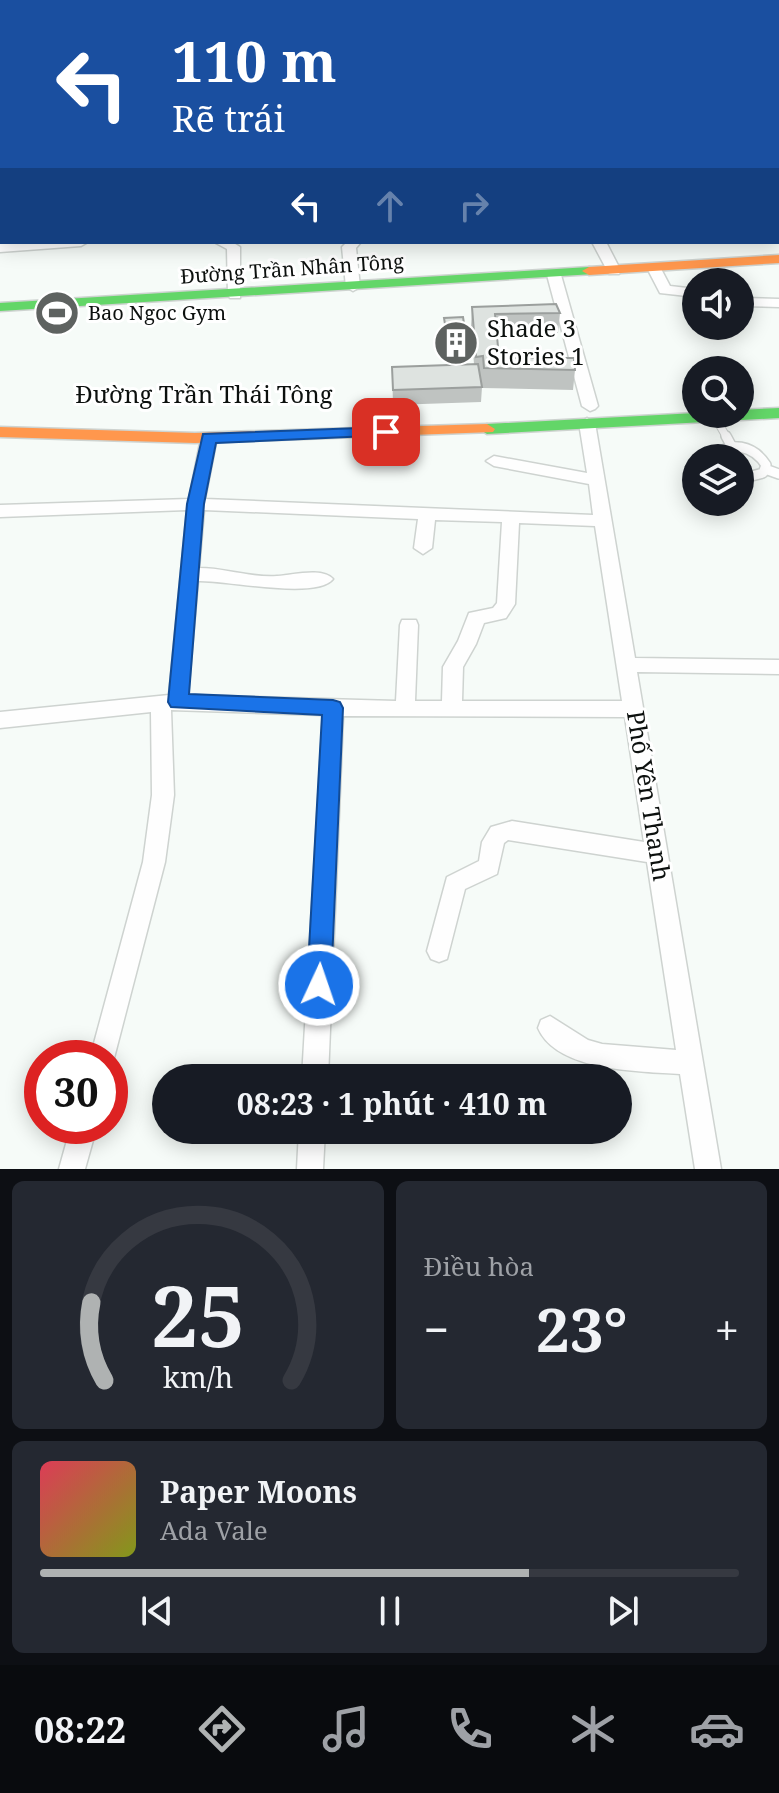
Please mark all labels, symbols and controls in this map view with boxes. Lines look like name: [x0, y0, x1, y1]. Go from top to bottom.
text: 110 m: [172, 22, 337, 98]
icon: left: [40, 32, 144, 136]
text: Rẽ trái: [172, 94, 285, 143]
icon: left: [284, 184, 328, 228]
icon: ahead: [368, 184, 412, 228]
icon: right: [452, 184, 496, 228]
street label: Đường Trần Nhân Tông: [179, 247, 405, 290]
map controls: [682, 268, 754, 516]
button: sound: [682, 268, 754, 340]
sports icon: Bao Ngoc Gym: [33, 289, 81, 337]
place label: Bao Ngoc Gym: [88, 299, 226, 326]
place label: Shade 3 Stories 1: [487, 311, 585, 372]
building icon: Shade 3 Stories 1: [432, 319, 480, 367]
button: search: [682, 356, 754, 428]
street label: Đường Trần Thái Tông: [75, 377, 333, 410]
pin: [352, 398, 420, 466]
icon: arrive: [364, 410, 408, 454]
button: layers: [682, 444, 754, 516]
street label: Phố Yên Thanh: [620, 708, 679, 883]
position arrow: [277, 943, 361, 1027]
speed limit sign: 30: [24, 1040, 128, 1144]
text: 08:23 · 1 phút · 410 m: [237, 1083, 547, 1124]
text: Điều hòa: [424, 1248, 534, 1284]
text: 25: [151, 1258, 245, 1371]
text: 23°: [536, 1288, 628, 1370]
text: −: [424, 1299, 449, 1359]
text: +: [714, 1299, 739, 1359]
text: km/h: [163, 1357, 233, 1396]
text: Paper Moons: [160, 1471, 357, 1512]
text: Ada Vale: [160, 1512, 268, 1548]
icon: previous: [135, 1589, 179, 1633]
icon: pause: [368, 1589, 412, 1633]
icon: next: [601, 1589, 645, 1633]
icon: directions: [194, 1701, 250, 1757]
icon: music: [318, 1701, 374, 1757]
icon: phone: [442, 1701, 498, 1757]
icon: climate: [565, 1701, 621, 1757]
icon: car: [689, 1701, 745, 1757]
text: 08:22: [34, 1705, 126, 1754]

